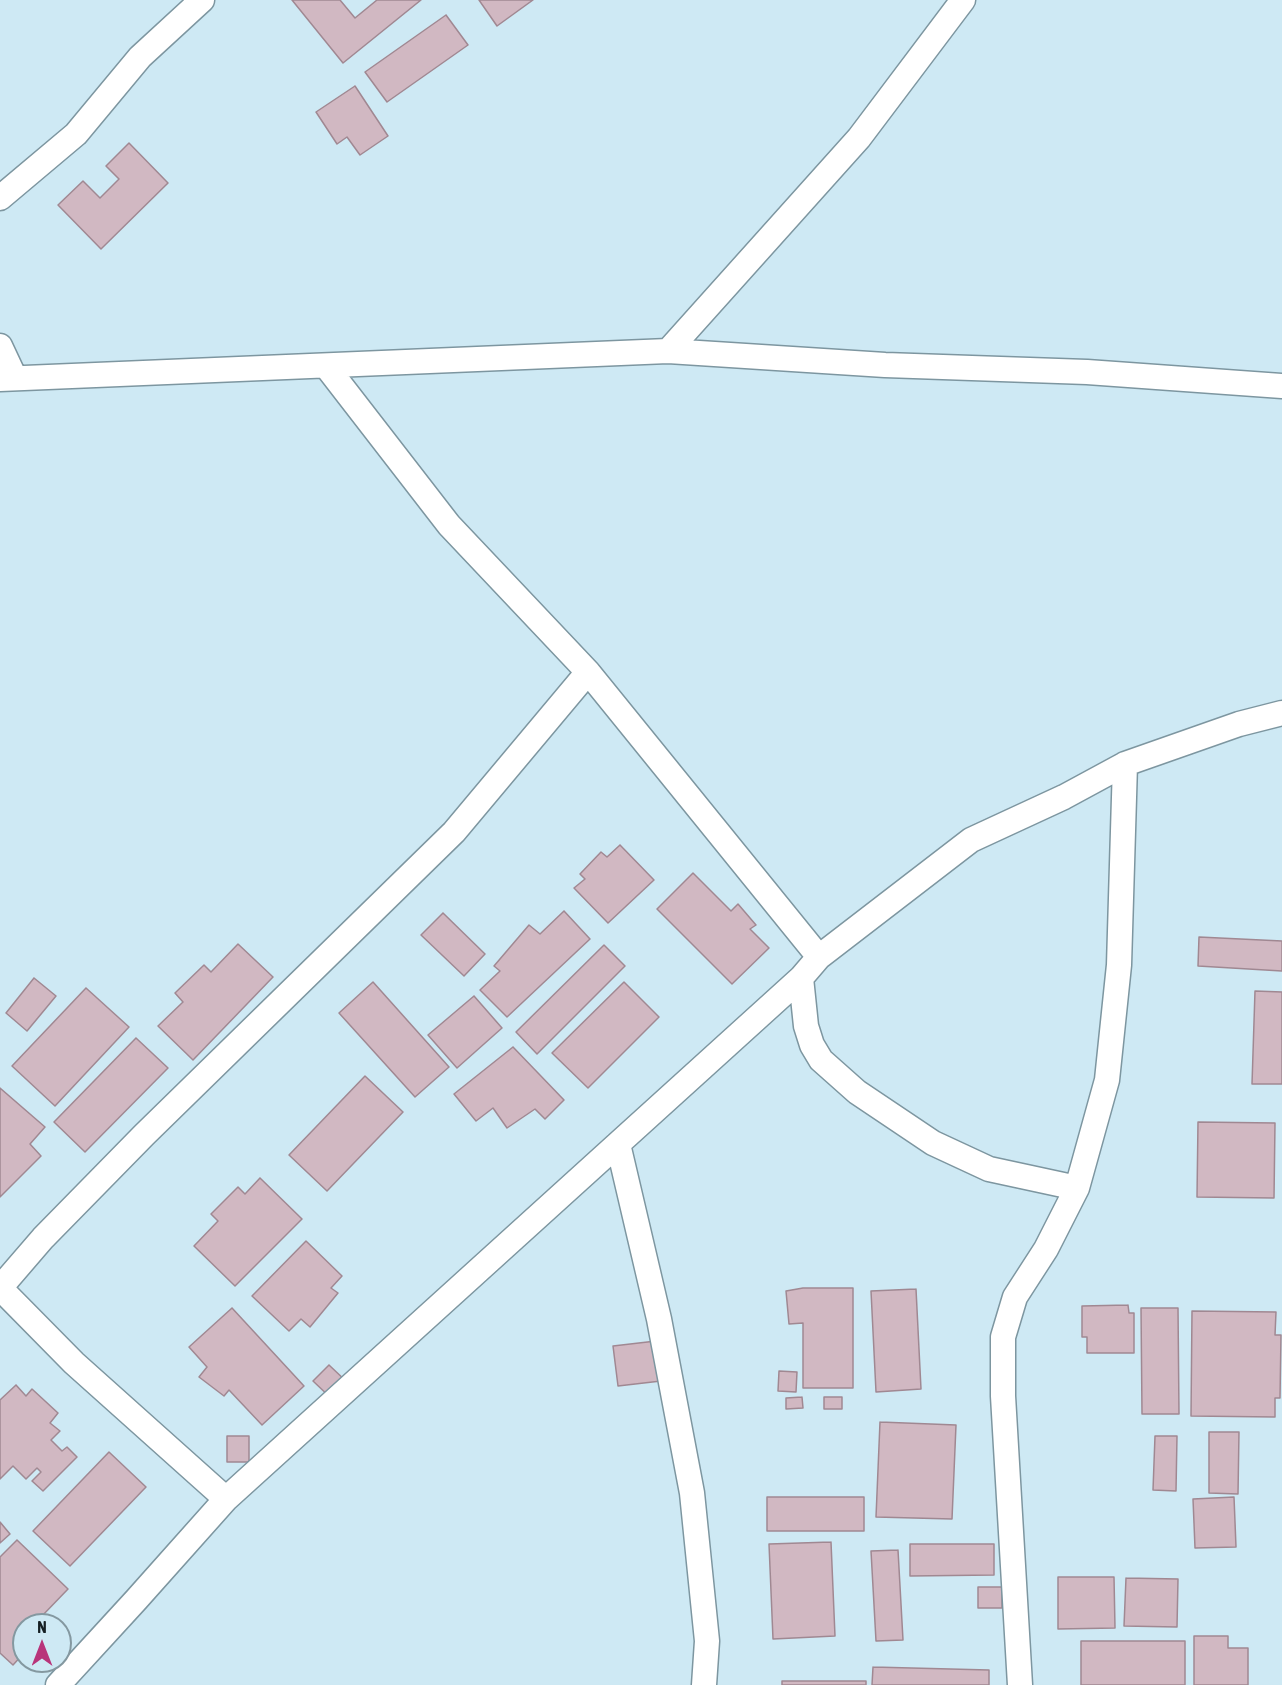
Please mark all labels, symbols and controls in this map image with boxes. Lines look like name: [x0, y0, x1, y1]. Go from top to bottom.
north arrow: [12, 1613, 72, 1673]
text: N: [37, 1618, 47, 1636]

